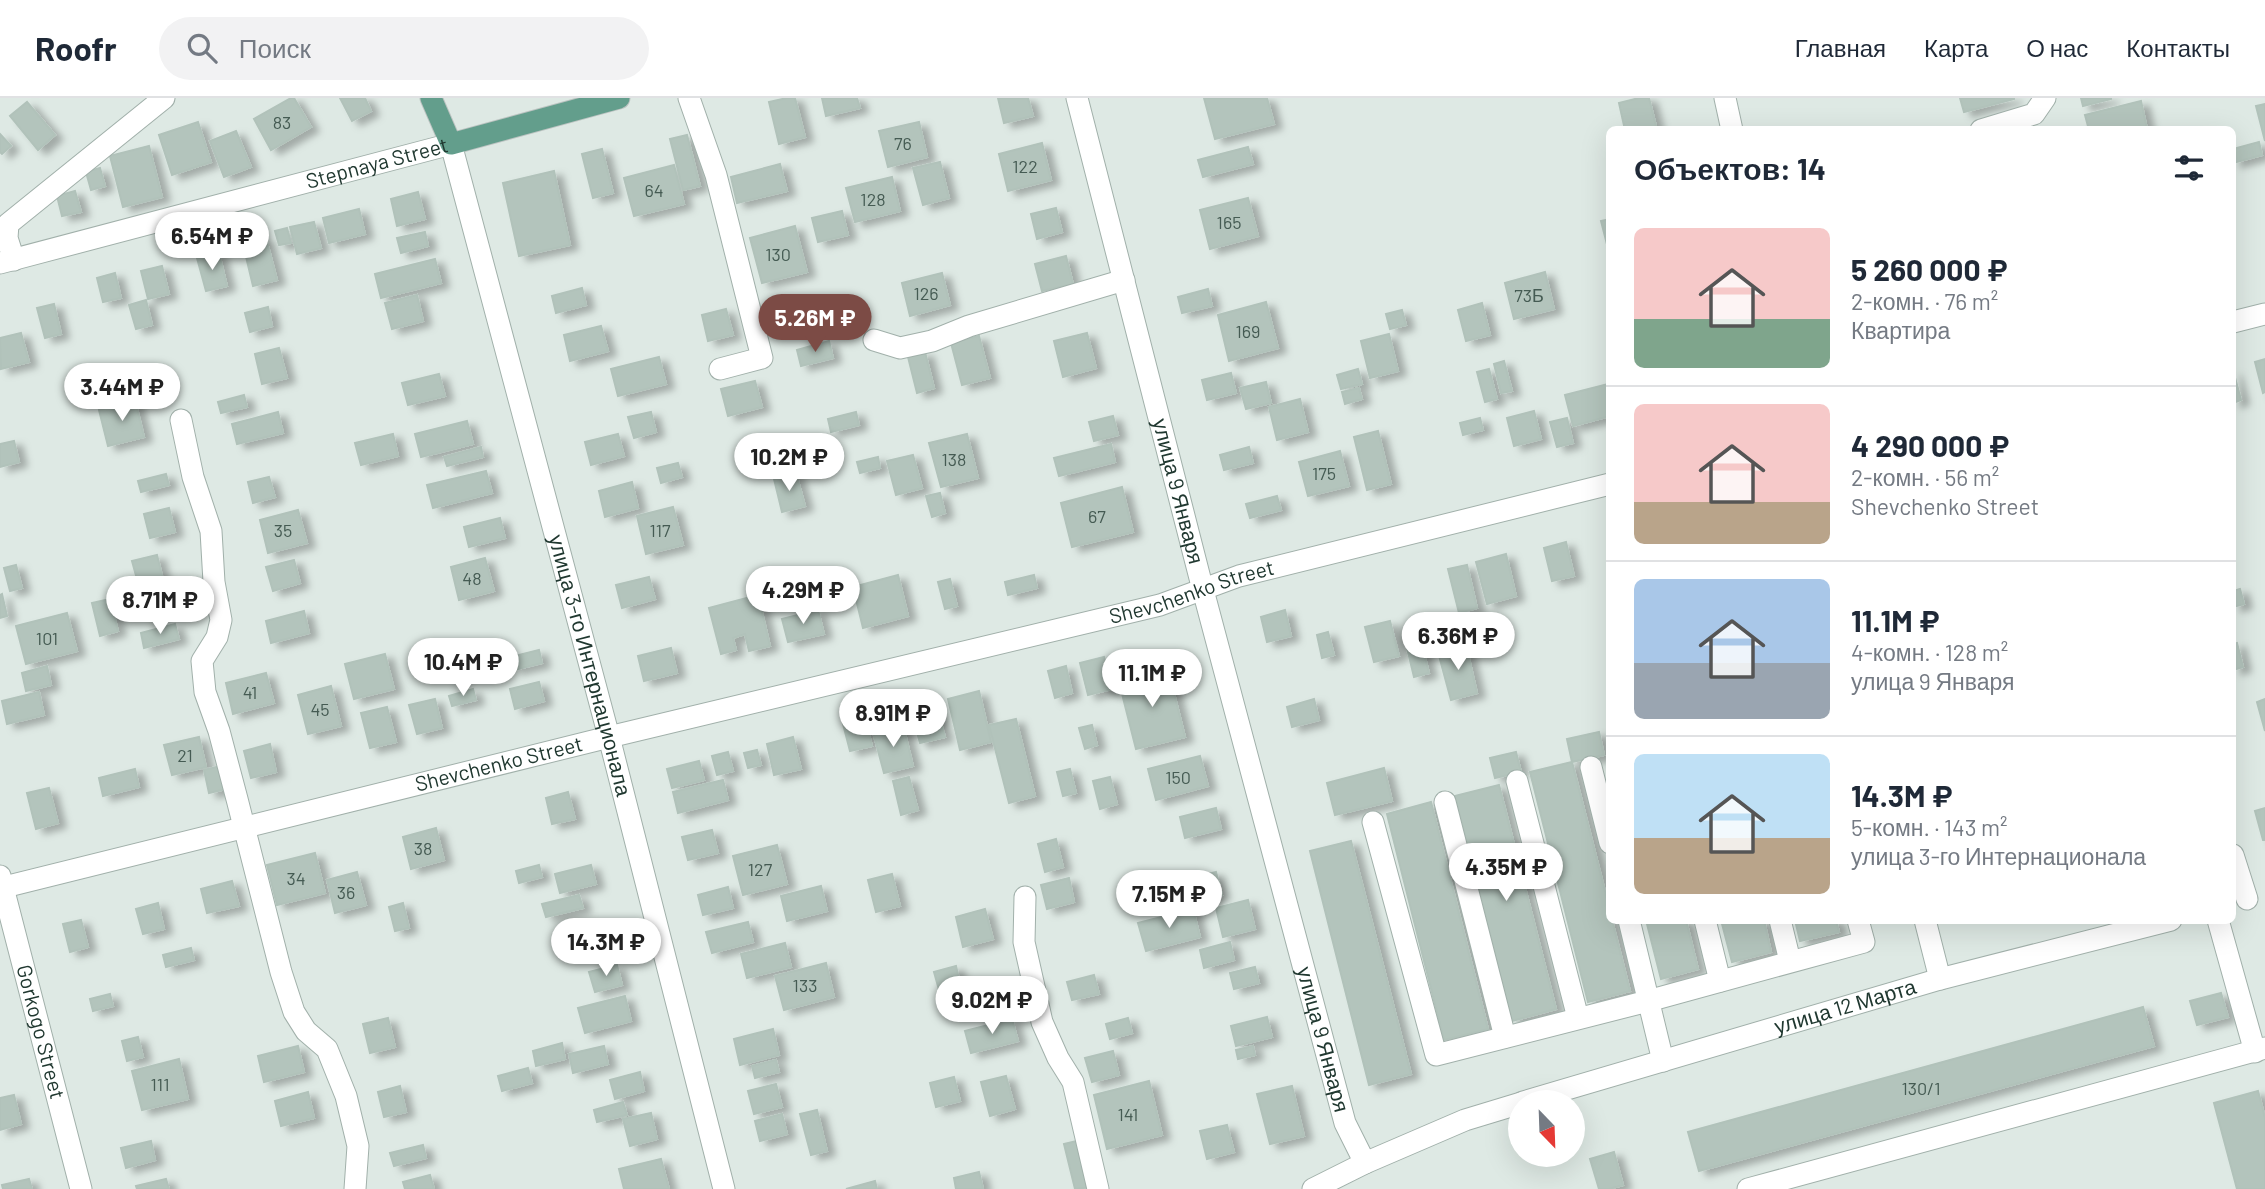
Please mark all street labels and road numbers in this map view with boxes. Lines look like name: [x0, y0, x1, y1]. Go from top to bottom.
street label: Stepnaya Street: [303, 131, 451, 193]
street label: улица 9 Января: [1149, 415, 1210, 566]
street label: улица 3-го Интернационала: [545, 531, 638, 799]
street label: Shevchenko Street: [1106, 554, 1276, 628]
street label: Shevchenko Street: [412, 730, 585, 796]
street label: Gorkogo Street: [12, 962, 71, 1101]
street label: улица 9 Января: [1293, 964, 1355, 1114]
street label: улица 12 Марта: [1771, 973, 1919, 1038]

